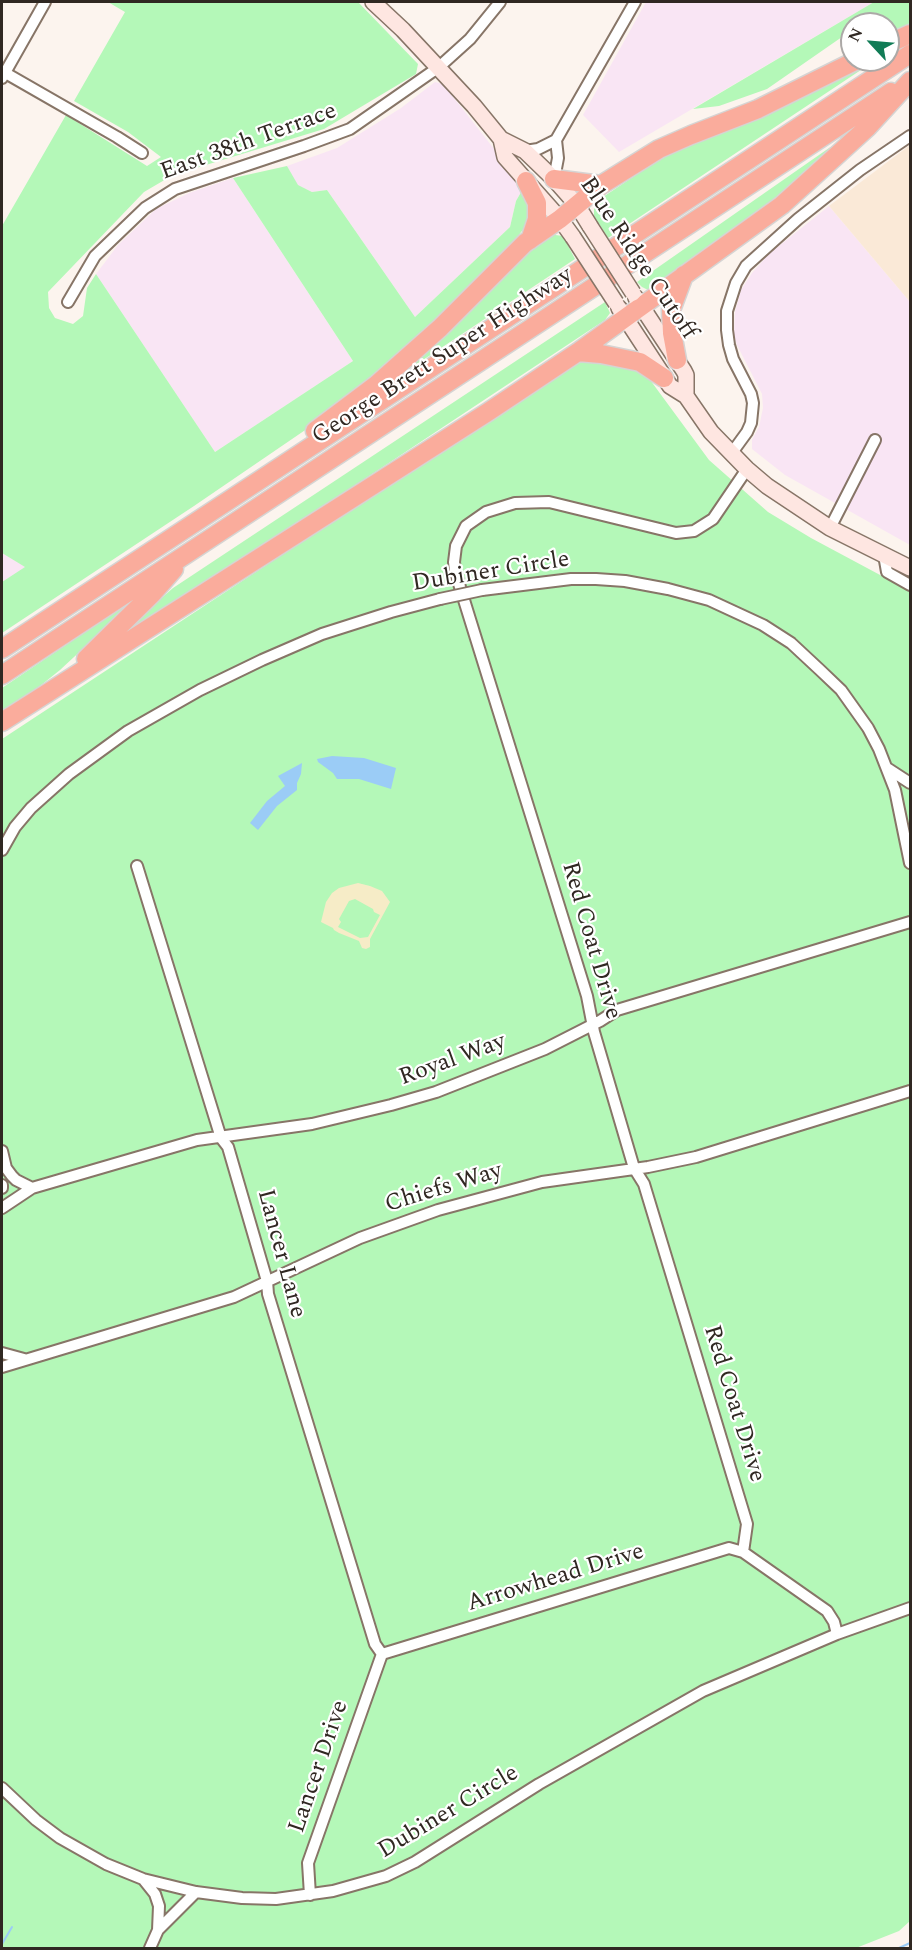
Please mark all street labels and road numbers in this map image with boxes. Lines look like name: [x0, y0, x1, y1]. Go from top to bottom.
street label: East 38th Terrace: [157, 98, 341, 188]
street label: Blue Ridge Cutoff: [572, 172, 702, 346]
street label: George Brett Super Highway: [307, 262, 579, 452]
street label: Dubiner Circle: [410, 546, 572, 600]
street label: Red Coat Drive: [554, 859, 626, 1023]
street label: Royal Way: [396, 1028, 510, 1094]
street label: Chiefs Way: [382, 1158, 506, 1220]
street label: Lancer Lane: [249, 1187, 311, 1321]
street label: Red Coat Drive: [695, 1322, 771, 1486]
street label: Arrowhead Drive: [464, 1538, 648, 1620]
street label: Lancer Drive: [284, 1697, 356, 1837]
street label: Dubiner Circle: [374, 1760, 524, 1866]

